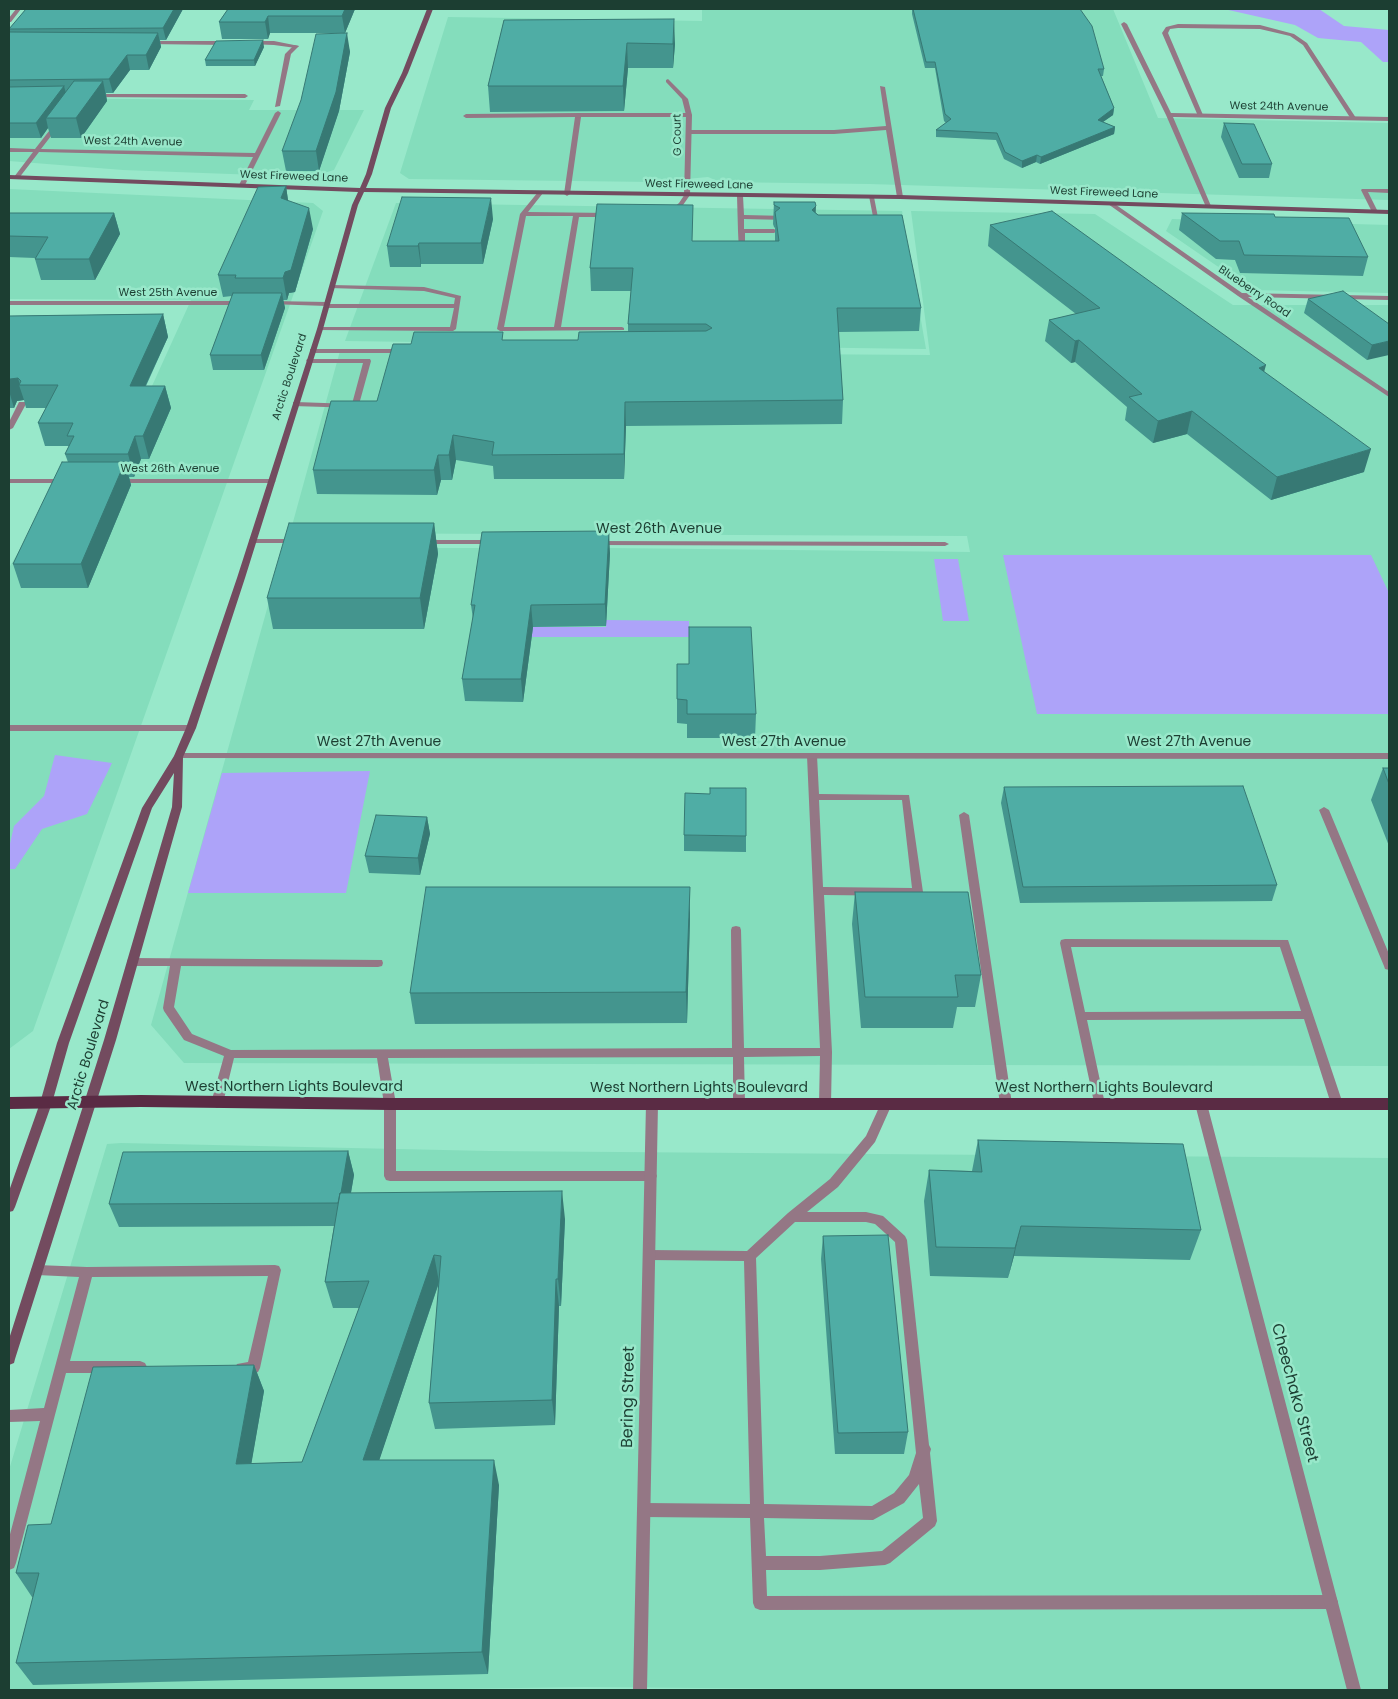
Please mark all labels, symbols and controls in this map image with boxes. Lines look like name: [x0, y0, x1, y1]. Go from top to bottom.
street label: West 24th Avenue: [1230, 100, 1328, 114]
street label: G Court: [671, 114, 685, 156]
street label: West 24th Avenue: [84, 135, 182, 149]
street label: West Fireweed Lane: [240, 169, 348, 185]
street label: West Fireweed Lane: [645, 177, 753, 193]
street label: West Fireweed Lane: [1050, 185, 1158, 201]
street label: Blueberry Road: [1216, 263, 1292, 321]
street label: West 25th Avenue: [119, 286, 217, 300]
street label: Arctic Boulevard: [270, 332, 310, 422]
street label: West 26th Avenue: [121, 462, 219, 476]
street label: West 26th Avenue: [596, 521, 722, 537]
street label: West 27th Avenue: [317, 734, 441, 750]
street label: West 27th Avenue: [722, 734, 846, 750]
street label: West 27th Avenue: [1127, 734, 1251, 750]
street label: Arctic Boulevard: [64, 998, 114, 1112]
street label: West Northern Lights Boulevard: [185, 1079, 403, 1095]
street label: West Northern Lights Boulevard: [590, 1080, 808, 1096]
street label: West Northern Lights Boulevard: [995, 1080, 1213, 1096]
street label: Cheechako Street: [1266, 1322, 1322, 1464]
street label: Bering Street: [619, 1346, 639, 1448]

